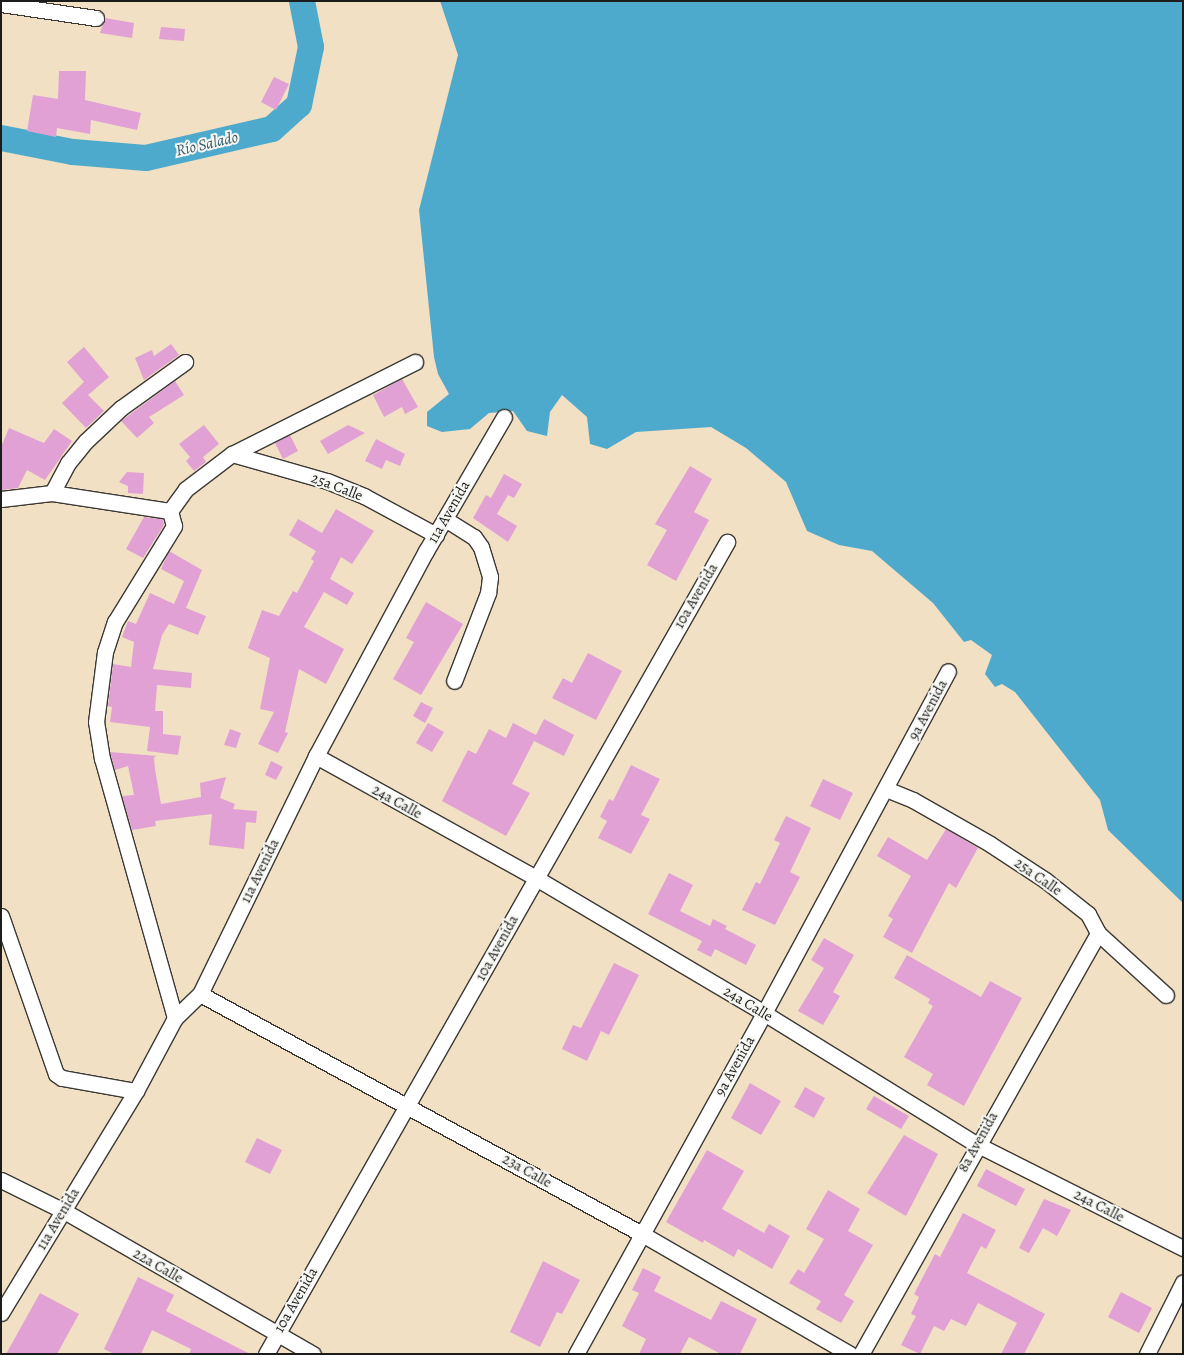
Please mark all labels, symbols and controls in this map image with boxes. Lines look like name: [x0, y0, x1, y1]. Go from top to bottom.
water label: Río Salado: [174, 128, 240, 160]
street label: 25a Calle: [309, 469, 365, 505]
street label: 11a Avenida: [424, 477, 474, 547]
street label: 10a Avenida: [670, 560, 722, 632]
street label: 9a Avenida: [905, 677, 951, 743]
street label: 24a Calle: [369, 781, 425, 823]
street label: 11a Avenida: [237, 836, 283, 906]
street label: 25a Calle: [1011, 854, 1065, 900]
street label: 10a Avenida: [472, 912, 522, 984]
street label: 24a Calle: [720, 982, 776, 1026]
street label: 9a Avenida: [711, 1033, 759, 1099]
street label: 8a Avenida: [954, 1109, 1002, 1175]
street label: 23a Calle: [499, 1150, 555, 1192]
street label: 11a Avenida: [32, 1185, 84, 1253]
street label: 24a Calle: [1071, 1186, 1127, 1226]
street label: 22a Calle: [130, 1245, 186, 1287]
street label: 10a Avenida: [270, 1264, 322, 1336]

